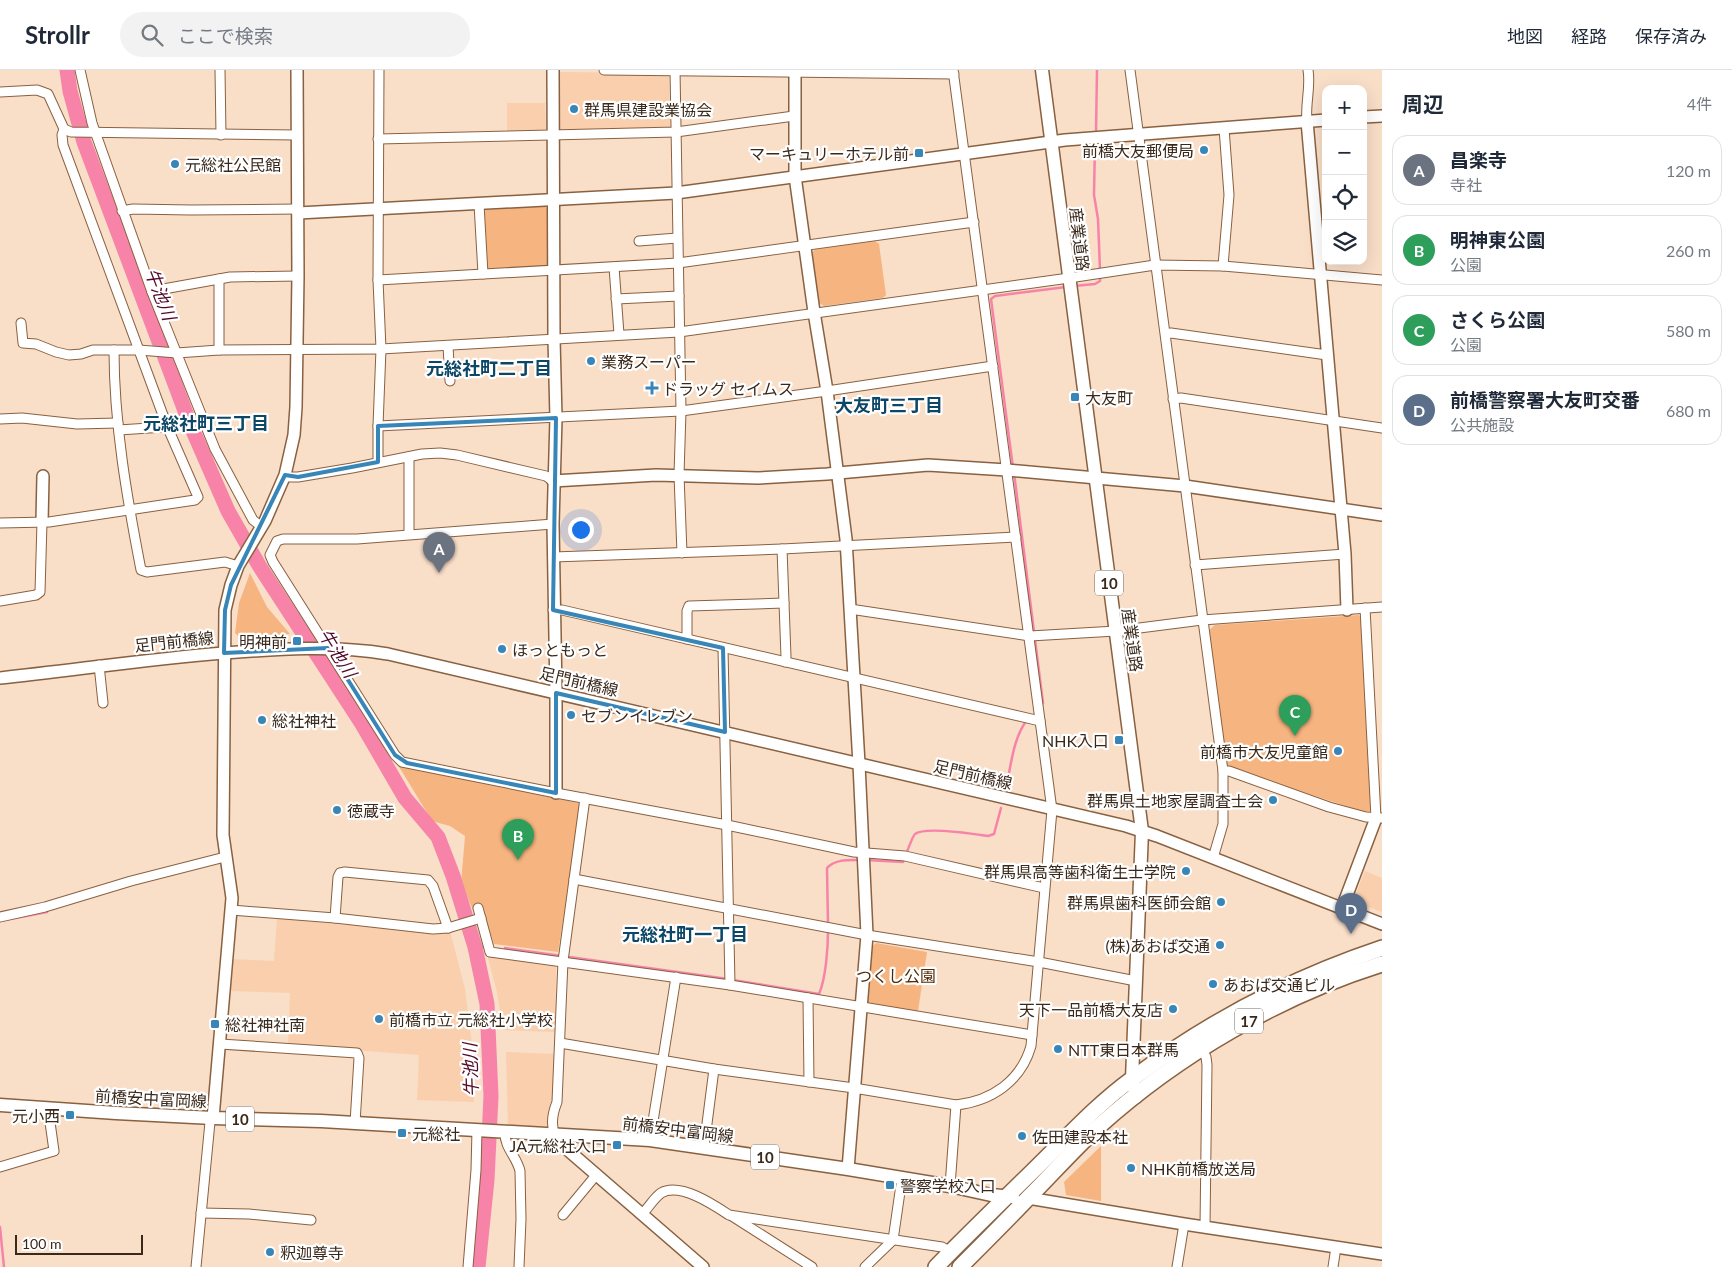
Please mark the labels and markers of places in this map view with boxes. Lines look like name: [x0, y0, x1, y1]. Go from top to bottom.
place label: 群馬県建設業協会: [584, 100, 712, 119]
marker: 群馬県建設業協会: [568, 103, 580, 115]
place label: 前橋大友郵便局: [1082, 141, 1194, 160]
place label: マーキュリーホテル前: [749, 144, 909, 163]
marker: 前橋大友郵便局: [1198, 144, 1210, 156]
marker: マーキュリーホテル前: [913, 147, 925, 159]
place label: 元総社公民館: [185, 155, 281, 174]
marker: 元総社公民館: [169, 158, 181, 170]
place label: 業務スーパー: [601, 352, 697, 371]
marker: 業務スーパー: [585, 355, 597, 367]
place label: ドラッグ セイムス: [662, 379, 794, 398]
marker: ドラッグ セイムス: [646, 382, 658, 394]
place label: 大友町: [1085, 388, 1133, 407]
marker: 大友町: [1069, 391, 1081, 403]
pin: A: [423, 532, 455, 573]
place label: 明神前: [239, 632, 287, 651]
marker: 明神前: [291, 635, 303, 647]
place label: ほっともっと: [512, 640, 608, 659]
marker: ほっともっと: [496, 643, 508, 655]
pin: C: [1279, 695, 1311, 736]
place label: セブンイレブン: [581, 706, 693, 725]
marker: セブンイレブン: [565, 709, 577, 721]
place label: 総社神社: [272, 711, 336, 730]
marker: 総社神社: [256, 714, 268, 726]
place label: NHK入口: [1042, 731, 1109, 750]
marker: NHK入口: [1113, 734, 1125, 746]
place label: 前橋市大友児童館: [1200, 742, 1328, 761]
marker: 前橋市大友児童館: [1332, 745, 1344, 757]
place label: 群馬県土地家屋調査士会: [1087, 791, 1263, 810]
marker: 群馬県土地家屋調査士会: [1267, 794, 1279, 806]
place label: 徳蔵寺: [347, 801, 395, 820]
marker: 徳蔵寺: [331, 804, 343, 816]
pin: B: [502, 819, 534, 860]
place label: 群馬県高等歯科衛生士学院: [984, 862, 1176, 881]
marker: 群馬県高等歯科衛生士学院: [1180, 865, 1192, 877]
place label: 群馬県歯科医師会館: [1067, 893, 1211, 912]
pin: D: [1335, 893, 1367, 934]
marker: 群馬県歯科医師会館: [1215, 896, 1227, 908]
place label: (株)あおば交通: [1105, 936, 1210, 955]
marker: (株)あおば交通: [1214, 939, 1226, 951]
place label: あおば交通ビル: [1223, 975, 1335, 994]
marker: あおば交通ビル: [1207, 978, 1219, 990]
place label: 天下一品前橋大友店: [1019, 1000, 1163, 1019]
marker: 天下一品前橋大友店: [1167, 1003, 1179, 1015]
place label: 前橋市立 元総社小学校: [389, 1010, 553, 1029]
marker: 前橋市立 元総社小学校: [373, 1013, 385, 1025]
place label: 総社神社南: [225, 1015, 305, 1034]
marker: 総社神社南: [209, 1018, 221, 1030]
place label: NTT東日本群馬: [1068, 1040, 1179, 1059]
marker: NTT東日本群馬: [1052, 1043, 1064, 1055]
place label: 元小西: [12, 1106, 60, 1125]
marker: 元小西: [64, 1109, 76, 1121]
place label: 元総社: [412, 1124, 460, 1143]
marker: 元総社: [396, 1127, 408, 1139]
place label: 佐田建設本社: [1032, 1127, 1128, 1146]
marker: 佐田建設本社: [1016, 1130, 1028, 1142]
place label: JA元総社入口: [510, 1136, 607, 1155]
marker: JA元総社入口: [611, 1139, 623, 1151]
place label: NHK前橋放送局: [1141, 1159, 1256, 1178]
marker: NHK前橋放送局: [1125, 1162, 1137, 1174]
place label: 警察学校入口: [900, 1176, 996, 1195]
marker: 警察学校入口: [884, 1179, 896, 1191]
place label: 釈迦尊寺: [280, 1243, 344, 1262]
marker: 釈迦尊寺: [264, 1246, 276, 1258]

